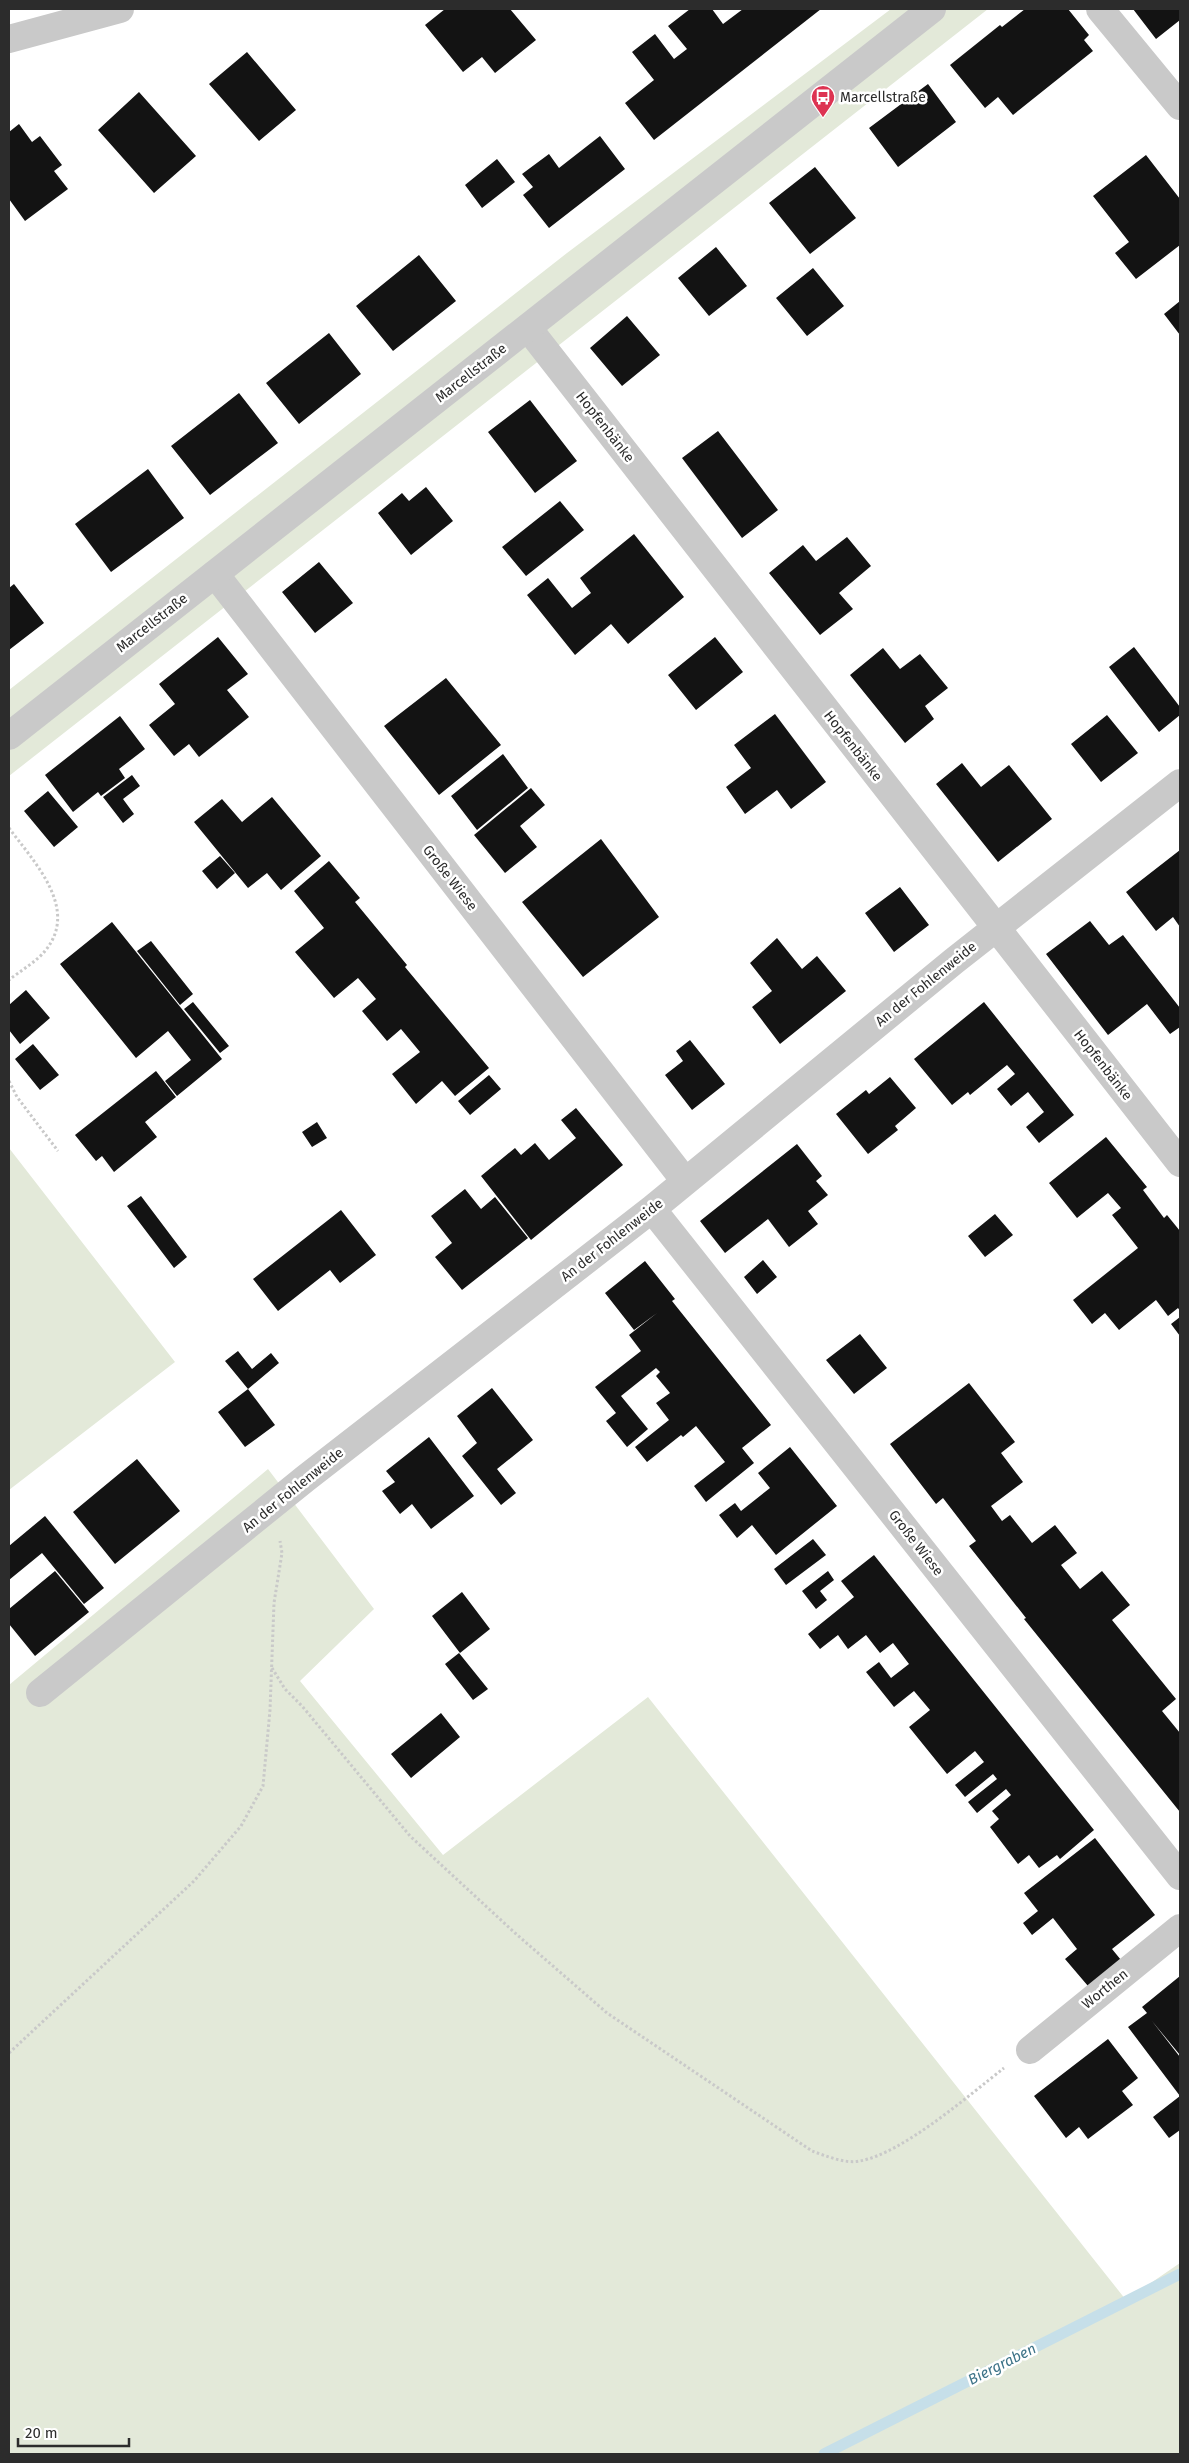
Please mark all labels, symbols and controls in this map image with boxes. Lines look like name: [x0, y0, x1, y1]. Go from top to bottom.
bus stop icon: Marcellstraße: [810, 84, 836, 118]
place label: Marcellstraße: [840, 89, 926, 106]
street label: Marcellstraße: [432, 340, 510, 406]
street label: Hopfenbänke: [572, 388, 638, 466]
street label: Marcellstraße: [113, 590, 191, 656]
street label: Hopfenbänke: [820, 707, 886, 785]
street label: Große Wiese: [419, 842, 481, 914]
street label: An der Fohlenweide: [872, 938, 980, 1030]
street label: Hopfenbänke: [1070, 1026, 1136, 1104]
street label: An der Fohlenweide: [557, 1195, 667, 1285]
street label: An der Fohlenweide: [239, 1444, 347, 1536]
street label: Große Wiese: [885, 1507, 947, 1579]
street label: Worthen: [1079, 1965, 1131, 2013]
water label: Biergraben: [965, 2339, 1039, 2389]
scale bar: [18, 2416, 129, 2448]
text: 20 m: [25, 2424, 58, 2442]

